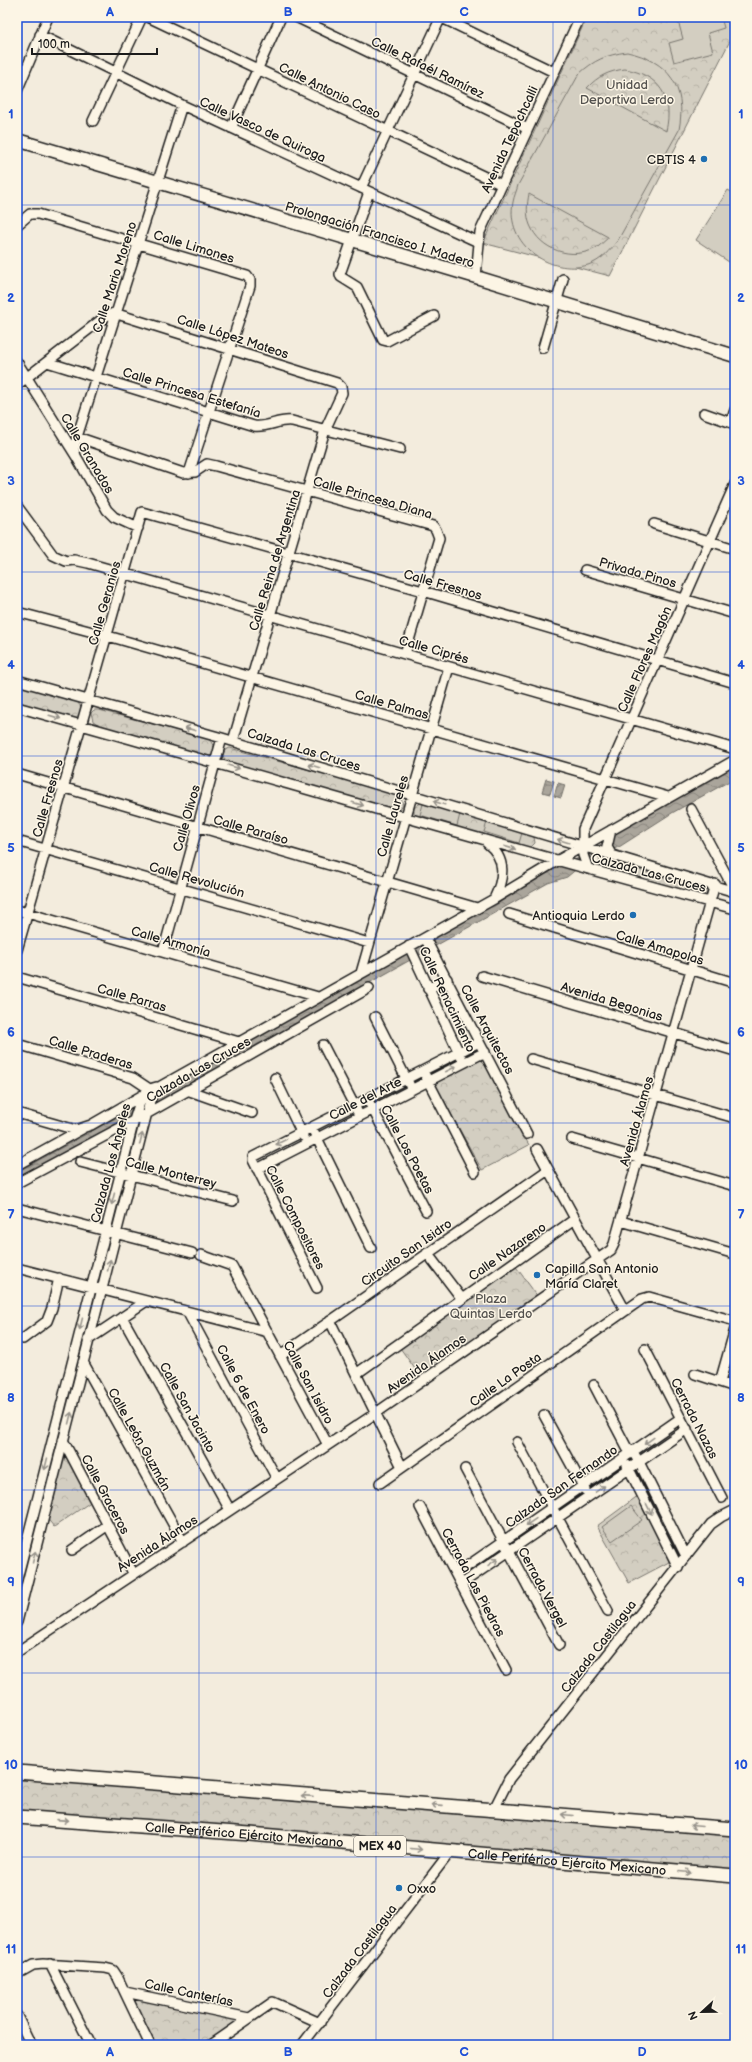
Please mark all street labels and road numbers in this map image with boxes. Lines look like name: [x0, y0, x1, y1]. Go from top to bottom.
street label: Calle Rafaél Ramírez: [368, 34, 488, 103]
street label: Calle Antonio Caso: [276, 59, 383, 123]
street label: Avenida Tepochcalli: [478, 83, 542, 195]
street label: Calle Vasco de Quiroga: [197, 94, 328, 166]
street label: Prolongación Francisco I. Madero: [283, 198, 476, 271]
street label: Calle Mario Moreno: [89, 220, 141, 335]
street label: Calle Limones: [151, 227, 237, 267]
street label: Calle López Mateos: [175, 311, 291, 363]
street label: Calle Princesa Estefanía: [121, 364, 263, 422]
street label: Calle Granados: [57, 410, 118, 497]
street label: Calle Princesa Diana: [311, 473, 434, 523]
street label: Calle Reina de Argentina: [246, 488, 304, 633]
street label: Privada Pinos: [597, 554, 679, 592]
street label: Calle Geranios: [85, 559, 125, 647]
street label: Calle Fresnos: [402, 566, 484, 604]
street label: Calle Flores Magón: [614, 604, 675, 715]
street label: Calle Ciprés: [397, 632, 471, 668]
street label: Calle Palmas: [353, 687, 431, 723]
street label: Calzada Las Cruces: [245, 725, 363, 775]
street label: Calle Fresnos: [29, 757, 67, 839]
street label: Calle Laureles: [374, 773, 412, 859]
street label: Calle Olivos: [170, 782, 204, 854]
street label: Calle Paraíso: [211, 812, 290, 848]
street label: Calzada Las Cruces: [590, 850, 708, 896]
street label: Calle Revolución: [147, 859, 246, 901]
street label: Calle Armonía: [129, 923, 212, 961]
street label: Calle Amapolas: [614, 927, 706, 969]
street label: Calle Renacimiento: [416, 944, 479, 1055]
street label: Avenida Begonias: [559, 979, 665, 1025]
street label: Calle Parras: [95, 980, 169, 1016]
street label: Calle Arquitectos: [457, 982, 518, 1078]
street label: Calle Praderas: [47, 1033, 135, 1073]
street label: Calzada Las Cruces: [143, 1033, 254, 1106]
street label: Calle del Arte: [327, 1074, 405, 1124]
street label: Avenida Álamos: [616, 1074, 658, 1168]
street label: Calzada Los Ángeles: [86, 1101, 135, 1225]
street label: Calle Los Poetas: [377, 1102, 437, 1197]
street label: Calle Monterrey: [124, 1154, 218, 1192]
street label: Calle Compositores: [262, 1163, 329, 1273]
street label: Circuito San Isidro: [358, 1216, 455, 1290]
street label: Calle Nazareno: [466, 1219, 549, 1284]
street label: Avenida Álamos: [383, 1329, 470, 1397]
street label: Calle San Isidro: [279, 1338, 337, 1427]
street label: Calle 6 de Enero: [213, 1342, 273, 1437]
street label: Calle La Posta: [467, 1349, 545, 1410]
street label: Calle San Jacinto: [156, 1360, 219, 1455]
street label: Cerrada Nazas: [667, 1375, 722, 1462]
street label: Calle León Guzmán: [104, 1385, 174, 1494]
street label: Calzada San Fernando: [502, 1442, 621, 1532]
street label: Calle Graceros: [77, 1452, 133, 1538]
street label: Avenida Álamos: [114, 1511, 201, 1576]
street label: Cerrada Las Piedras: [438, 1525, 509, 1640]
street label: Cerrada Vergel: [514, 1545, 570, 1630]
street label: Calzada Castilagua: [558, 1597, 640, 1696]
street label: Calle Periférico Ejército Mexicano: [144, 1819, 344, 1851]
road number: MEX 40: [354, 1836, 406, 1856]
street label: Calle Periférico Ejército Mexicano: [467, 1846, 667, 1879]
street label: Calzada Castilagua: [319, 1901, 400, 2002]
street label: Calle Canterías: [143, 1976, 235, 2010]

